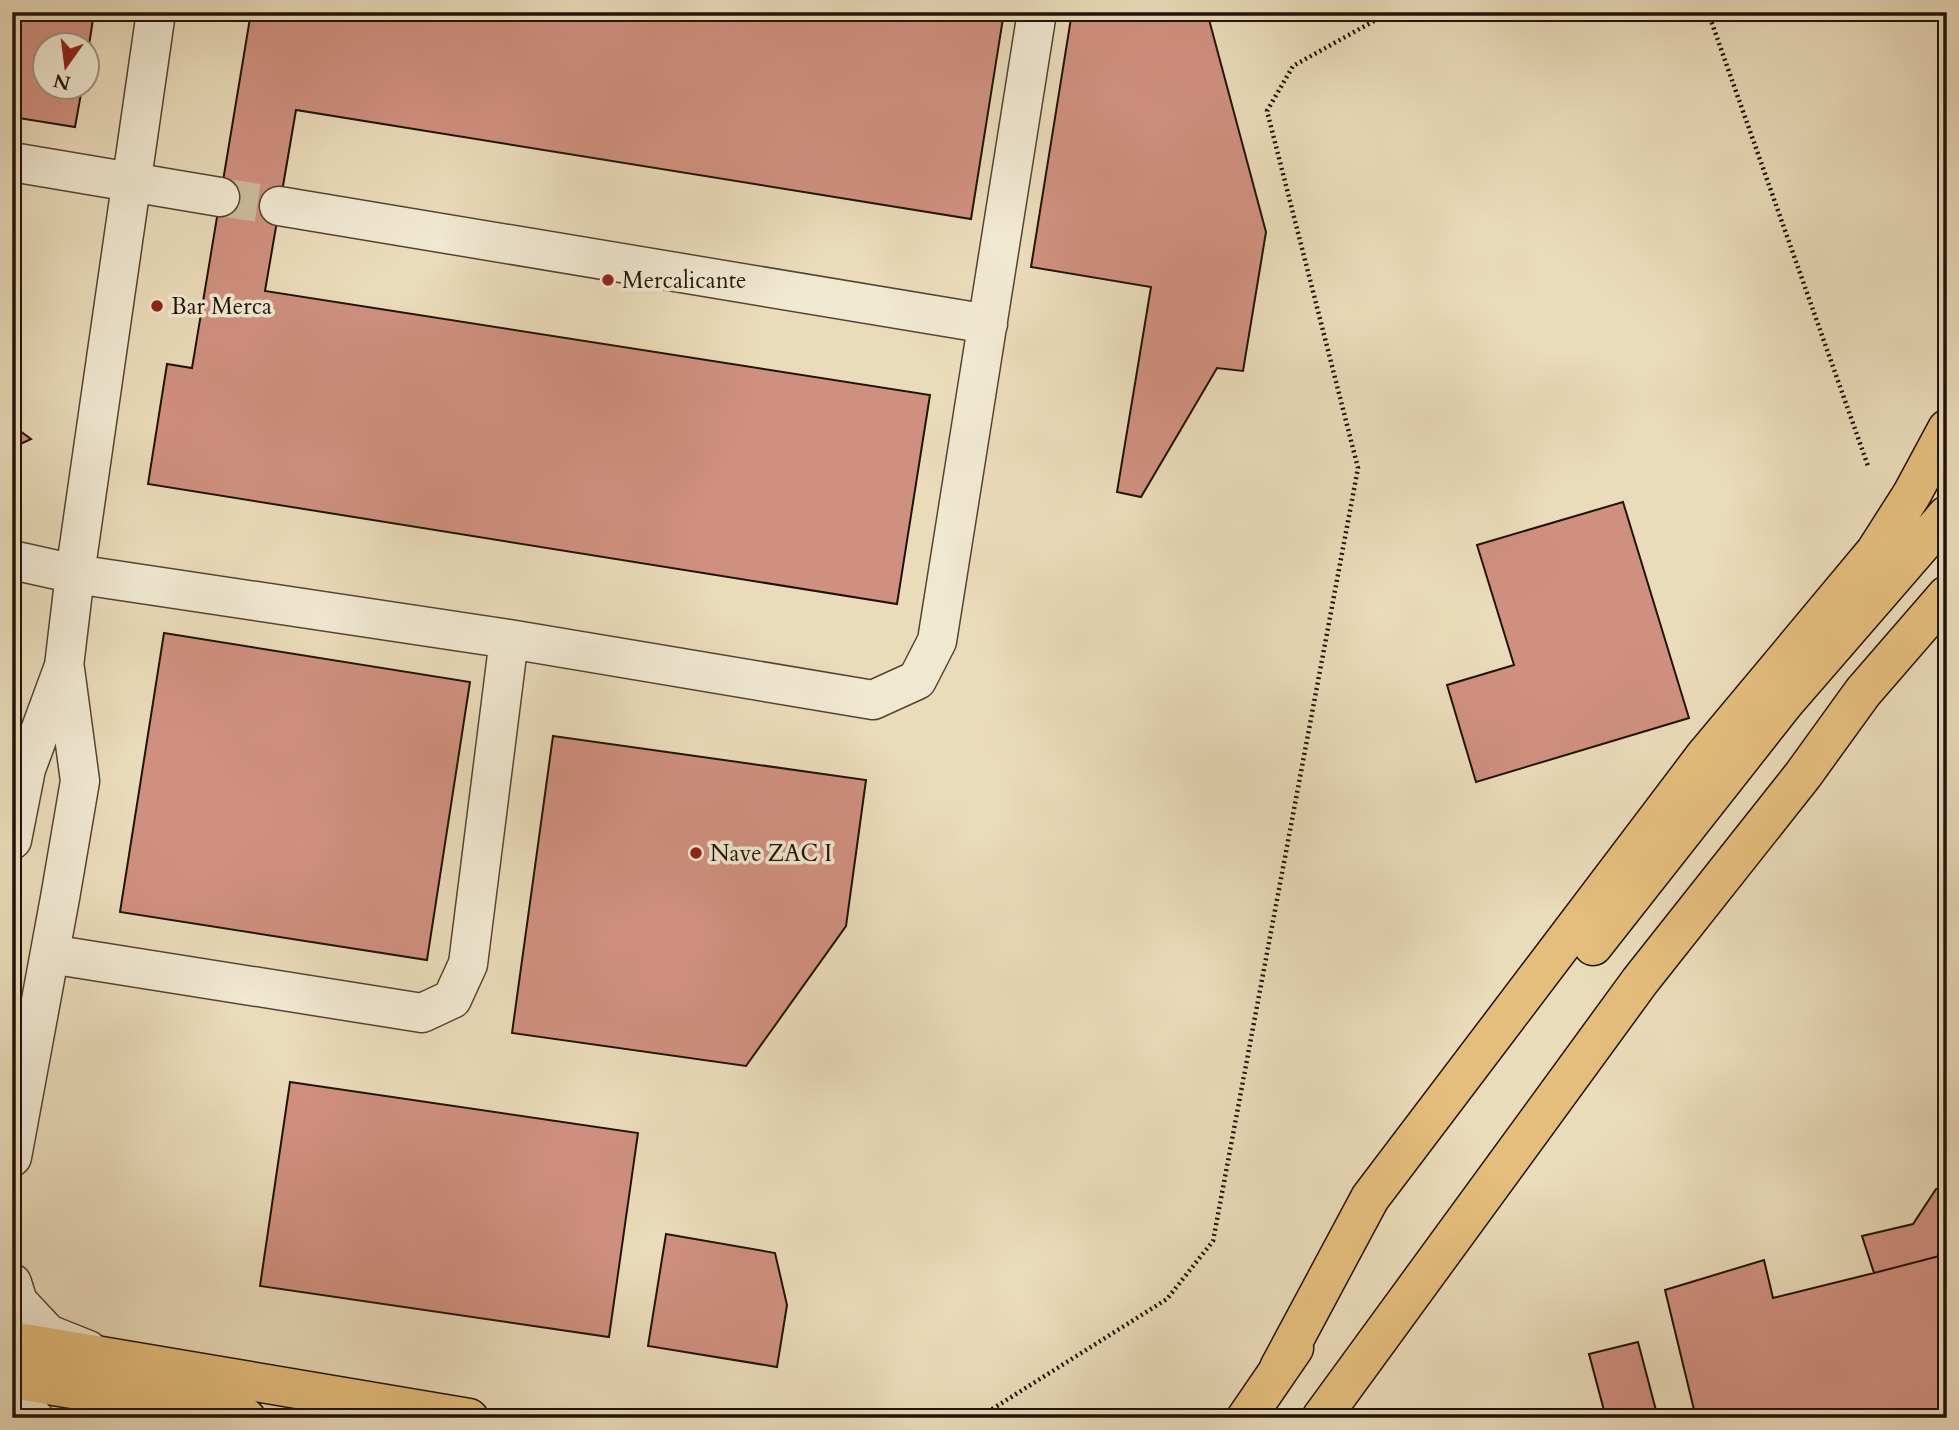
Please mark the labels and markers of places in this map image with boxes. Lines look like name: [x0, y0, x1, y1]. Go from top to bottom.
place label: Mercalicante: [622, 265, 746, 296]
marker: Mercalicante: [600, 272, 616, 288]
place label: Bar Merca: [171, 291, 272, 322]
marker: Bar Merca: [149, 298, 165, 314]
place label: Nave ZAC I: [710, 838, 832, 869]
marker: Nave ZAC I: [688, 845, 704, 861]

